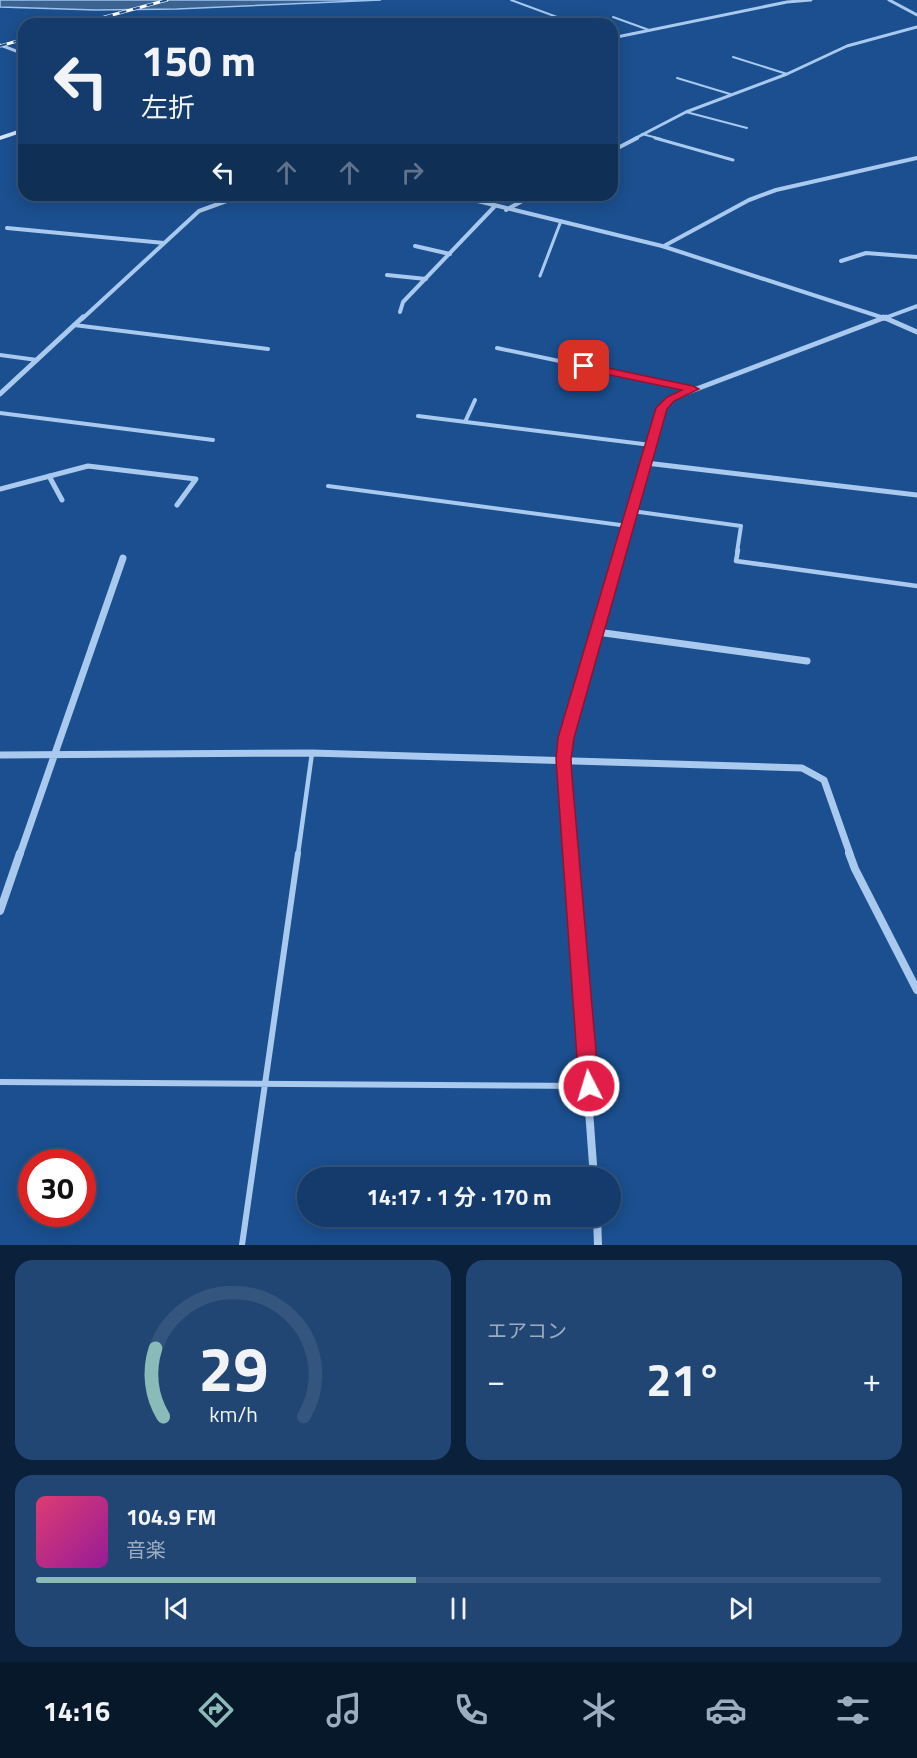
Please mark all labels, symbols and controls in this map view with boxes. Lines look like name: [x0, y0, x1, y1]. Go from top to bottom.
text: 150 m: [141, 28, 256, 92]
icon: left: [42, 42, 120, 120]
text: 左折: [141, 86, 195, 127]
icon: left: [207, 156, 240, 189]
icon: ahead: [270, 156, 303, 189]
icon: ahead: [333, 156, 366, 189]
icon: right: [396, 156, 429, 189]
pin: [558, 340, 609, 391]
icon: arrive: [567, 349, 600, 382]
position arrow: [557, 1054, 621, 1118]
speed limit sign: 30: [18, 1149, 96, 1227]
text: 14:17 · 1 分 · 170 m: [367, 1180, 551, 1214]
text: エアコン: [487, 1315, 567, 1346]
text: 29: [198, 1320, 268, 1415]
text: 21°: [646, 1345, 722, 1413]
text: −: [487, 1355, 505, 1405]
text: +: [863, 1355, 881, 1405]
text: km/h: [209, 1398, 257, 1430]
text: 104.9 FM: [126, 1500, 216, 1534]
text: 音楽: [126, 1534, 166, 1565]
icon: previous: [160, 1592, 193, 1625]
icon: pause: [442, 1592, 475, 1625]
icon: next: [724, 1592, 757, 1625]
icon: directions: [195, 1689, 237, 1731]
icon: music: [323, 1689, 365, 1731]
icon: phone: [450, 1689, 492, 1731]
icon: climate: [578, 1689, 620, 1731]
icon: car: [705, 1689, 747, 1731]
icon: filters: [832, 1689, 874, 1731]
text: 14:16: [43, 1690, 110, 1731]

